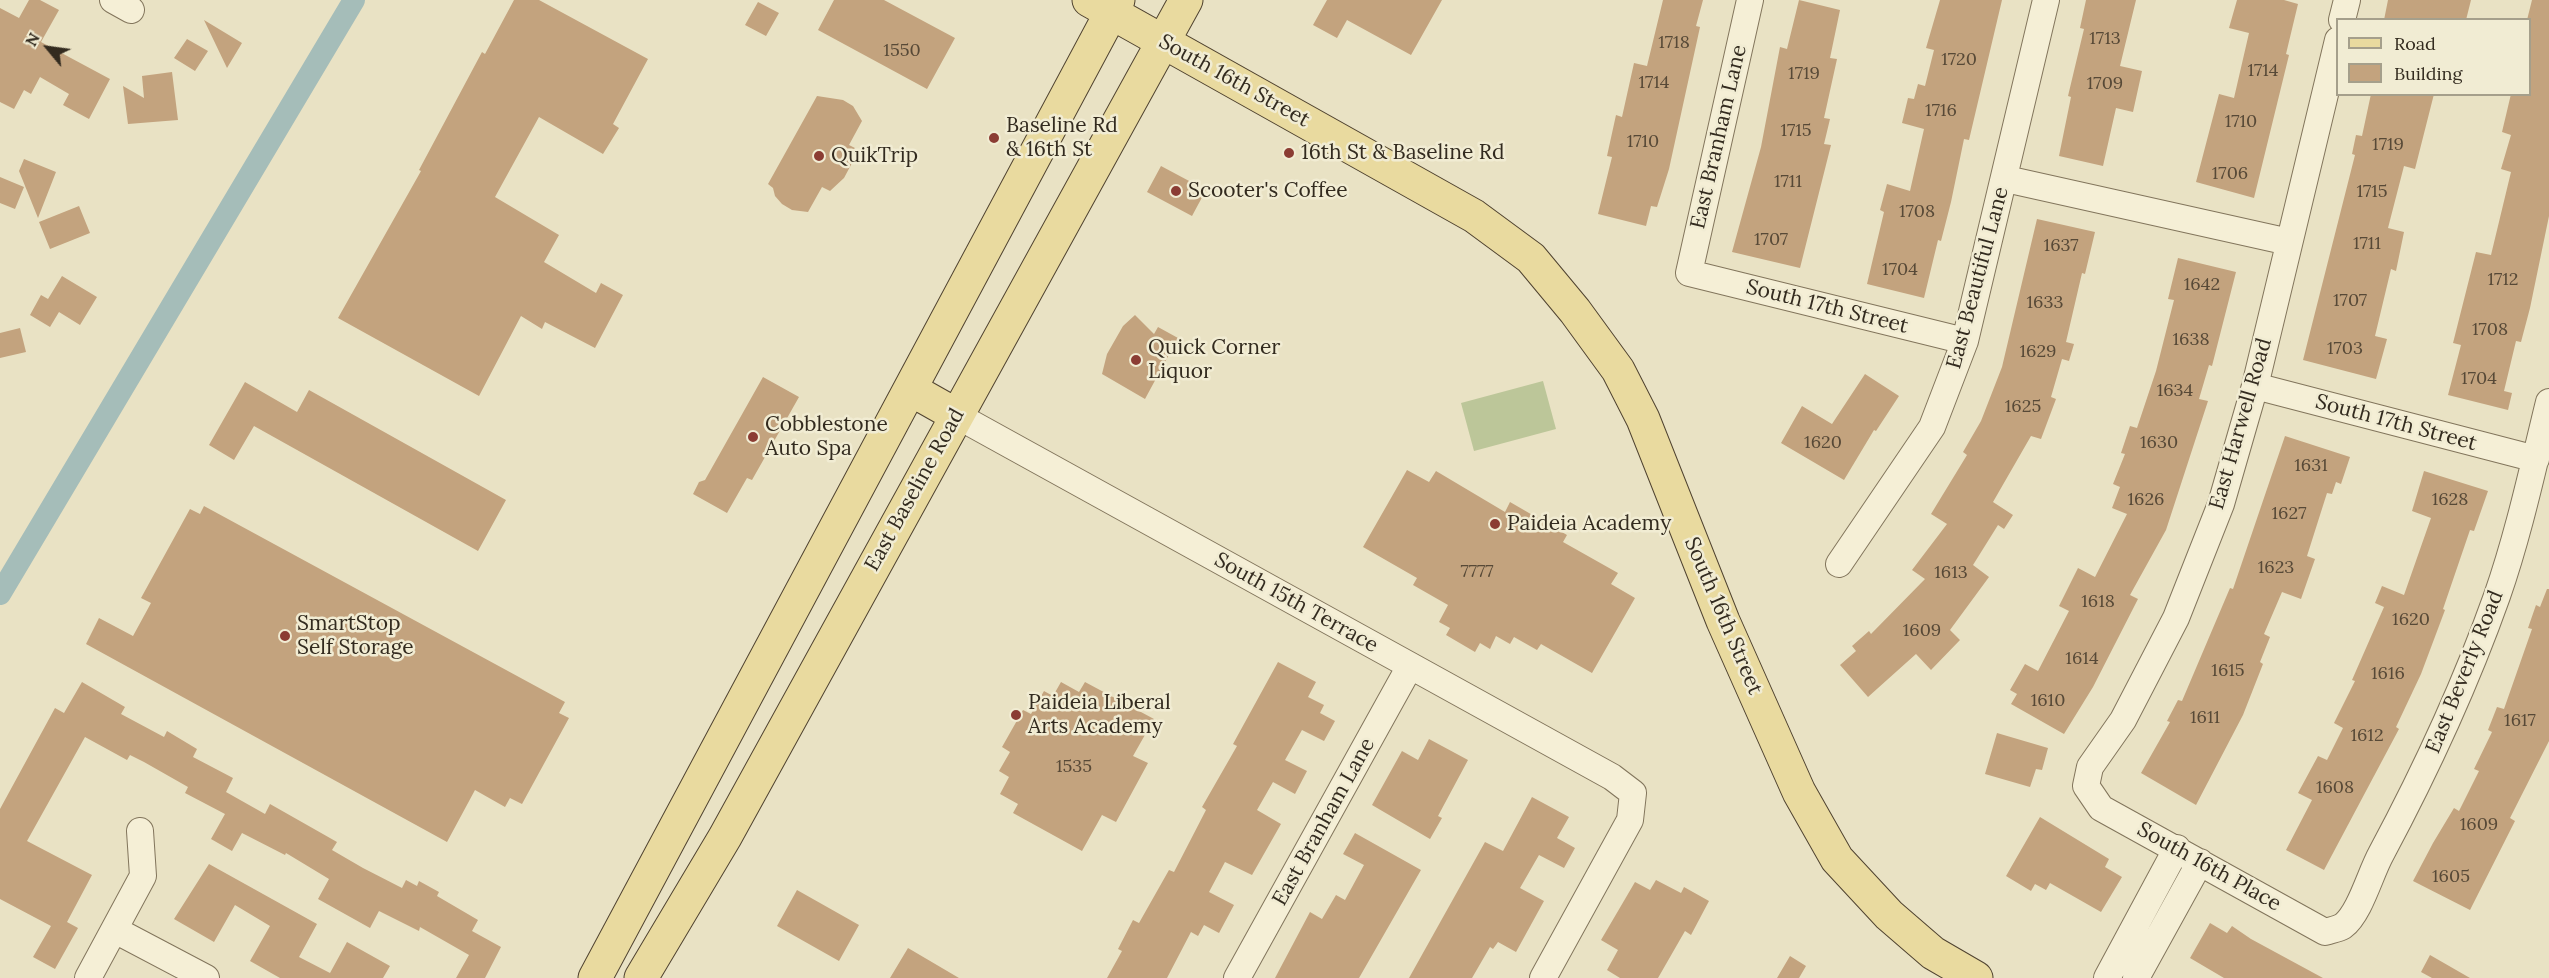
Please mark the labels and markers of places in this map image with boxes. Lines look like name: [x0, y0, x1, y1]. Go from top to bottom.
place label: Baseline Rd & 16th St: [1006, 113, 1118, 163]
marker: Baseline Rd & 16th St: [987, 131, 1001, 145]
place label: 16th St & Baseline Rd: [1301, 140, 1504, 166]
place label: QuikTrip: [831, 143, 918, 169]
marker: 16th St & Baseline Rd: [1282, 146, 1296, 160]
marker: QuikTrip: [812, 149, 826, 163]
place label: Scooter's Coffee: [1188, 178, 1348, 204]
marker: Scooter's Coffee: [1169, 184, 1183, 198]
place label: Quick Corner Liquor: [1148, 335, 1280, 385]
marker: Quick Corner Liquor: [1129, 353, 1143, 367]
place label: Cobblestone Auto Spa: [765, 412, 888, 462]
marker: Cobblestone Auto Spa: [746, 430, 760, 444]
place label: Paideia Academy: [1507, 511, 1671, 537]
marker: Paideia Academy: [1488, 517, 1502, 531]
place label: SmartStop Self Storage: [297, 611, 414, 661]
marker: SmartStop Self Storage: [278, 629, 292, 643]
place label: Paideia Liberal Arts Academy: [1028, 690, 1171, 740]
marker: Paideia Liberal Arts Academy: [1009, 708, 1023, 722]

